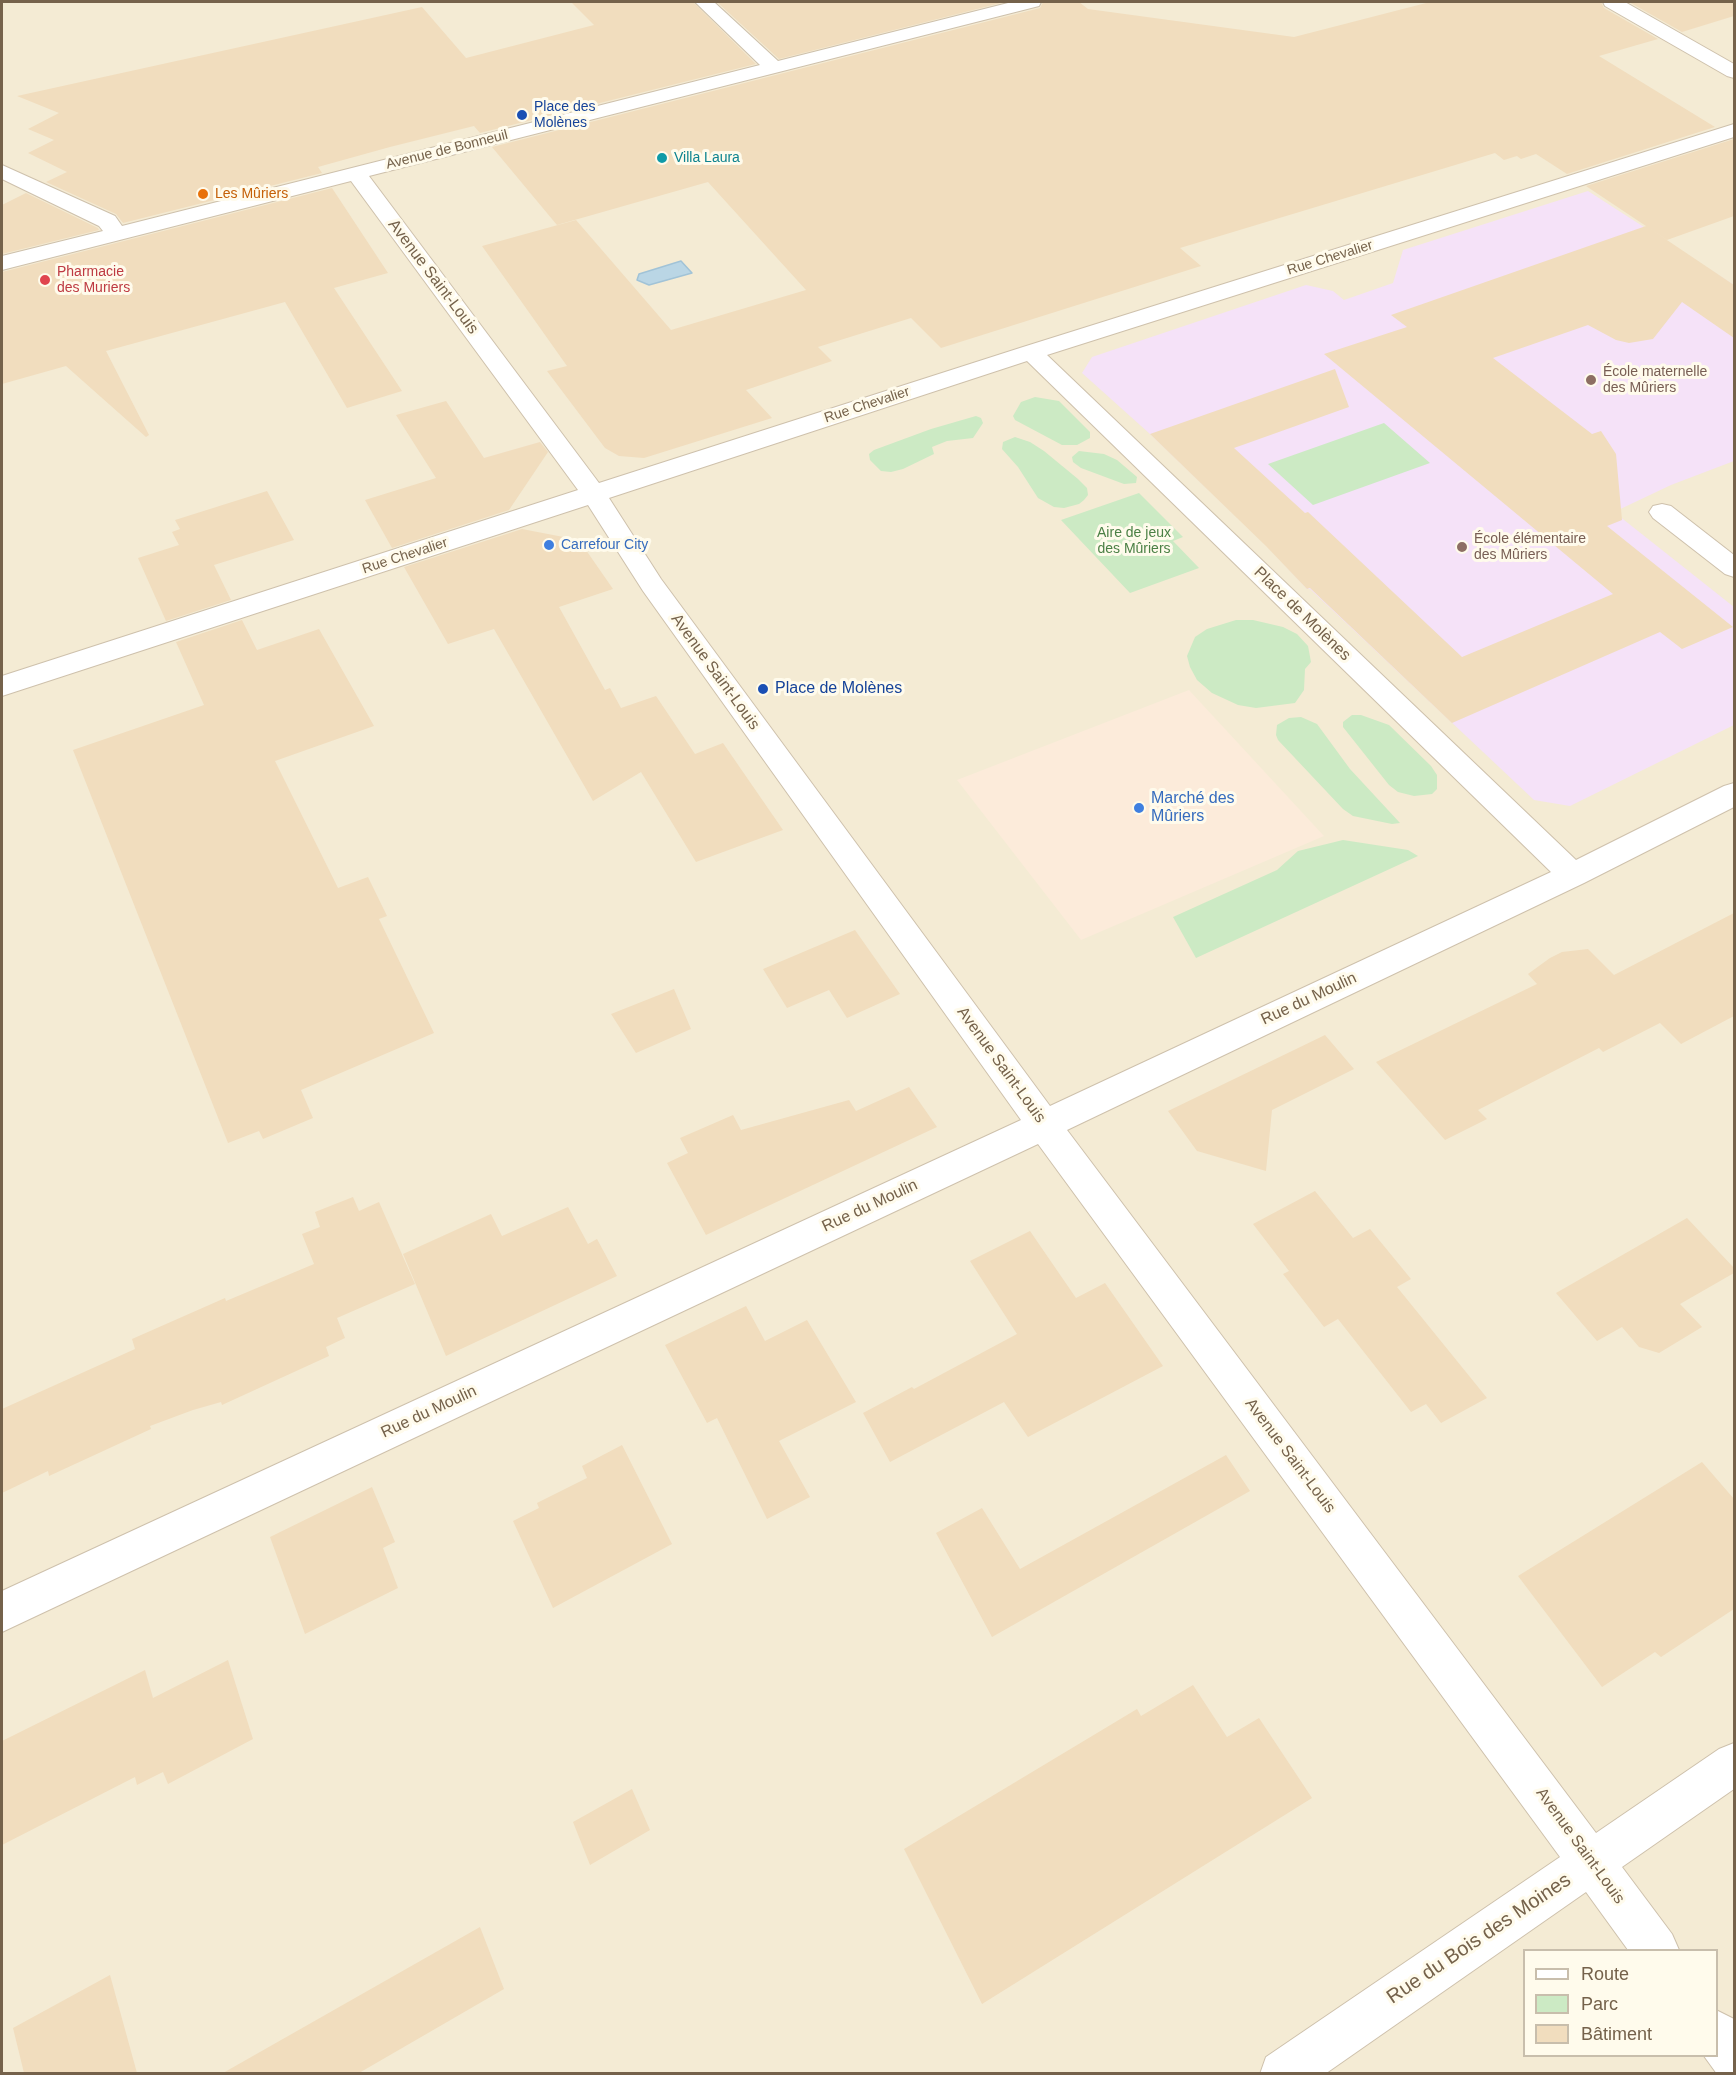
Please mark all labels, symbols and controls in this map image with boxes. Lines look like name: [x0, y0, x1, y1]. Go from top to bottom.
place label: Place des Molènes: [534, 99, 595, 132]
marker: Place des Molènes: [515, 108, 529, 122]
street label: Avenue de Bonneuil: [384, 127, 510, 173]
place label: Villa Laura: [674, 150, 740, 166]
marker: Villa Laura: [655, 151, 669, 165]
place label: Les Mûriers: [215, 186, 288, 202]
marker: Les Mûriers: [196, 187, 210, 201]
street label: Avenue Saint-Louis: [384, 216, 482, 338]
street label: Rue Chevalier: [1285, 237, 1375, 279]
place label: Pharmacie des Muriers: [57, 264, 130, 296]
marker: Pharmacie des Muriers: [38, 273, 52, 287]
place label: École maternelle des Mûriers: [1603, 364, 1707, 396]
marker: École maternelle des Mûriers: [1584, 373, 1598, 387]
street label: Rue Chevalier: [822, 383, 912, 427]
park label: Aire de jeux des Mûriers: [1097, 525, 1171, 558]
place label: École élémentaire des Mûriers: [1474, 531, 1586, 564]
street label: Rue Chevalier: [360, 534, 450, 578]
place label: Carrefour City: [561, 537, 648, 553]
marker: Carrefour City: [542, 538, 556, 552]
marker: École élémentaire des Mûriers: [1455, 540, 1469, 554]
street label: Place de Molènes: [1250, 563, 1354, 665]
street label: Avenue Saint-Louis: [667, 610, 763, 734]
place label: Place de Molènes: [775, 679, 902, 699]
marker: Place de Molènes: [756, 682, 770, 696]
place label: Marché des Mûriers: [1151, 789, 1235, 827]
marker: Marché des Mûriers: [1132, 801, 1146, 815]
street label: Rue du Moulin: [1258, 968, 1360, 1030]
street label: Avenue Saint-Louis: [953, 1003, 1049, 1127]
street label: Rue du Moulin: [819, 1175, 921, 1237]
street label: Rue du Moulin: [378, 1381, 480, 1443]
street label: Avenue Saint-Louis: [1241, 1395, 1339, 1517]
street label: Avenue Saint-Louis: [1532, 1784, 1628, 1908]
street label: Rue du Bois des Moines: [1382, 1868, 1576, 2010]
legend: [1523, 1949, 1718, 2057]
text: Route: [1581, 1964, 1629, 1984]
text: Parc: [1581, 1994, 1618, 2014]
text: Bâtiment: [1581, 2024, 1652, 2044]

